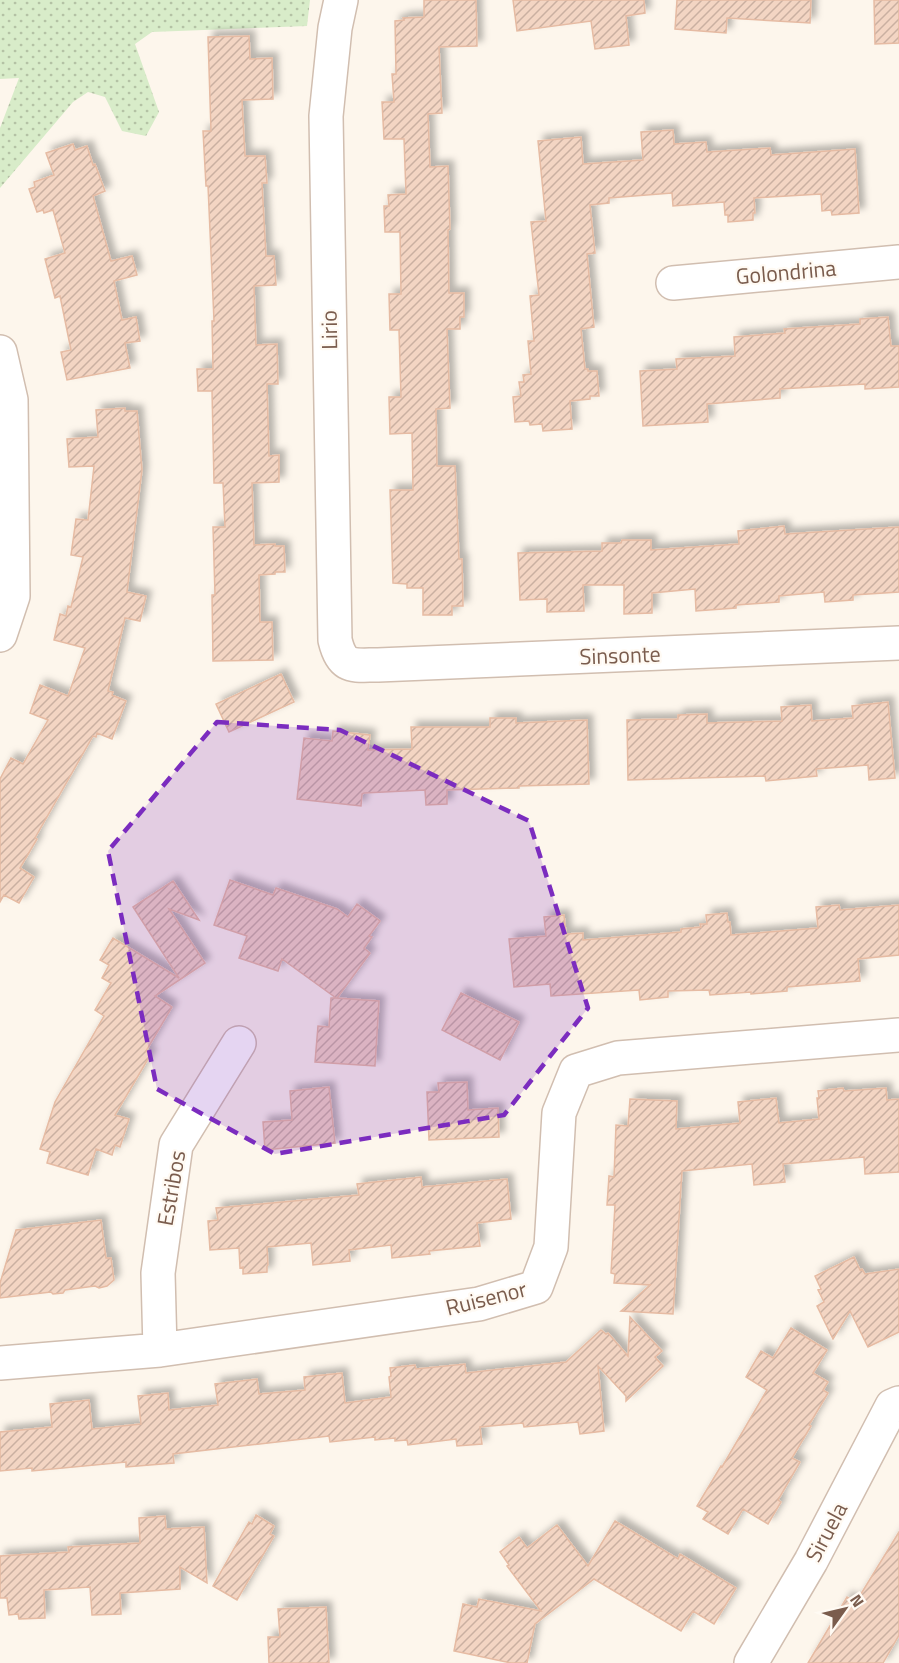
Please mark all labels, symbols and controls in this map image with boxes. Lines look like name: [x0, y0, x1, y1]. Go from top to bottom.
street label: Golondrina: [734, 251, 838, 293]
street label: Lirio: [312, 310, 346, 350]
street label: Sinsonte: [579, 637, 661, 673]
street label: Estribos: [148, 1148, 194, 1228]
street label: Ruisenor: [442, 1271, 530, 1324]
street label: Siruela: [796, 1496, 856, 1568]
north arrow: [815, 1579, 875, 1639]
text: N: [844, 1589, 870, 1612]

